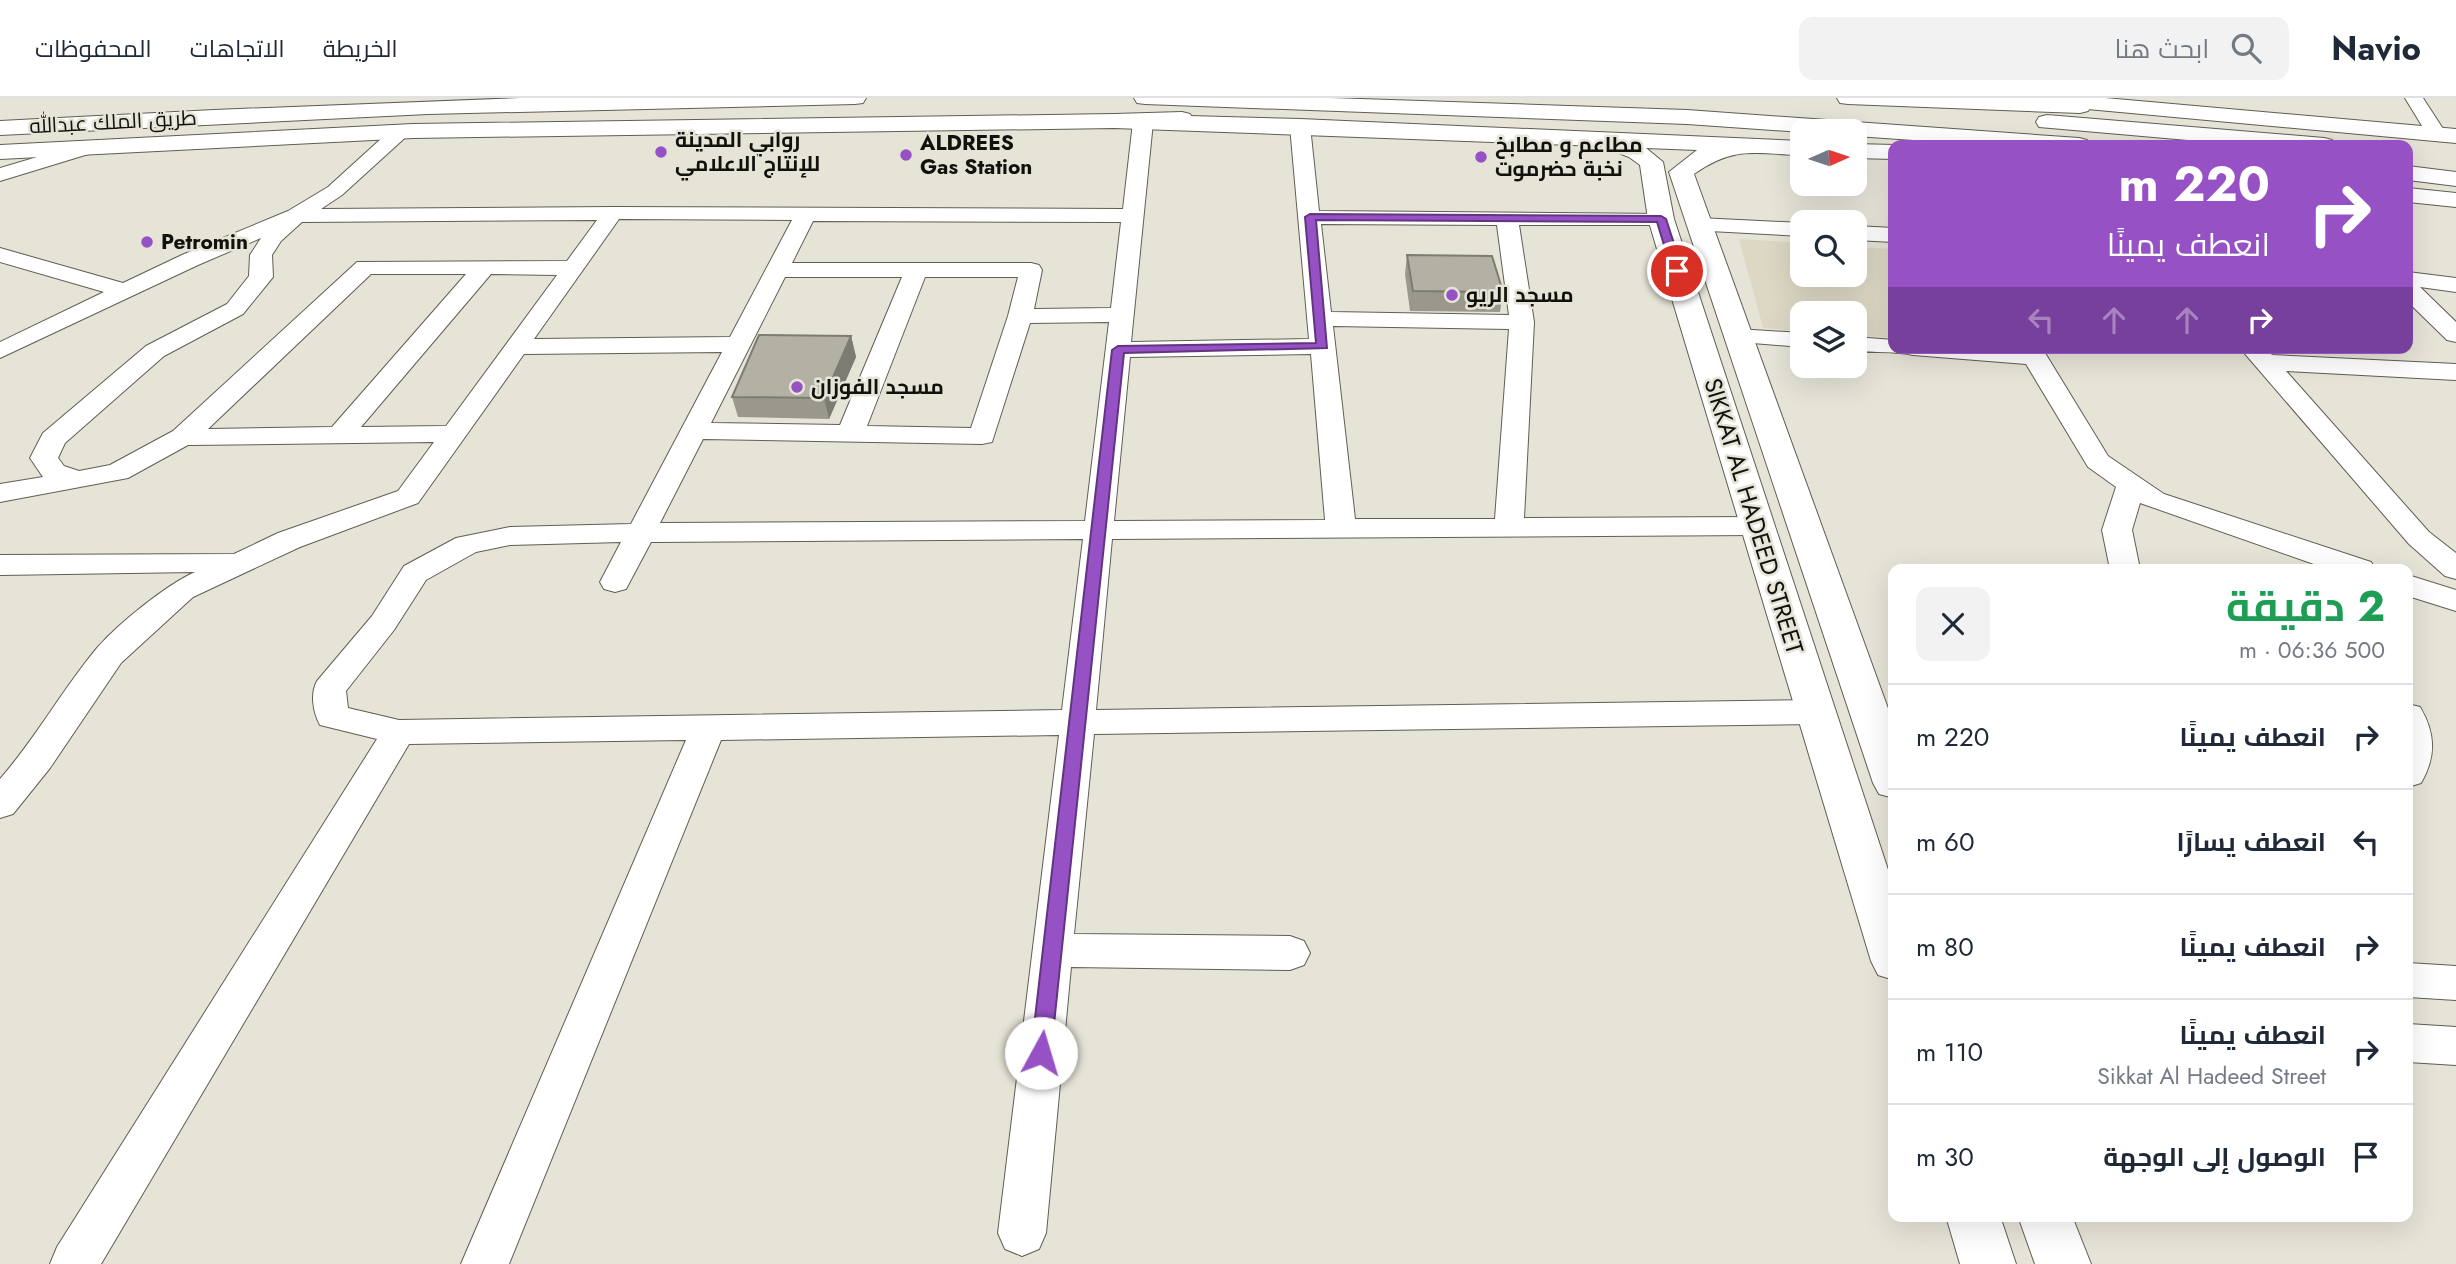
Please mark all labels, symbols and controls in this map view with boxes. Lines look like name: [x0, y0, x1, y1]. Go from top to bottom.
search box: [1799, 17, 2289, 80]
text: Navio: [2331, 25, 2421, 72]
icon: search: [2227, 29, 2265, 67]
text: ابحث هنا: [2115, 30, 2209, 68]
text: المحفوظات: [35, 31, 152, 66]
text: الاتجاهات: [190, 31, 285, 66]
text: الخريطة: [323, 31, 398, 66]
street label: طريق الملك عبدالله: [29, 103, 197, 141]
north arrow: [1790, 119, 1867, 196]
map controls: [1790, 119, 1867, 378]
place label: روابي المدينة للإنتاج الاعلامي: [675, 125, 820, 181]
place label: ALDREES Gas Station: [919, 128, 1032, 182]
place label: مطاعم و مطابخ نخبة حضرموت: [1495, 130, 1643, 184]
marker: روابي المدينة للإنتاج الاعلامي: [653, 144, 669, 160]
marker: ALDREES Gas Station: [898, 147, 914, 163]
marker: مطاعم و مطابخ نخبة حضرموت: [1473, 149, 1489, 165]
text: 220 m: [2118, 149, 2270, 219]
icon: right: [2294, 168, 2385, 259]
button: search: [1790, 210, 1867, 287]
text: انعطف يمينًا: [2107, 222, 2270, 268]
place label: Petromin: [161, 227, 248, 257]
marker: Petromin: [139, 234, 155, 250]
pin: [1647, 241, 1707, 301]
icon: arrive: [1658, 252, 1696, 290]
place label: مسجد الريو: [1466, 280, 1574, 310]
marker: مسجد الريو: [1444, 287, 1460, 303]
button: layers: [1790, 301, 1867, 378]
icon: left: [2022, 301, 2060, 339]
icon: ahead: [2095, 301, 2133, 339]
icon: ahead: [2168, 301, 2206, 339]
icon: right: [2241, 301, 2279, 339]
place label: مسجد الفوزان: [811, 372, 944, 402]
street label: SIKKAT AL HADEED STREET: [1695, 374, 1813, 658]
marker: مسجد الفوزان: [789, 379, 805, 395]
text: 2 دقيقة: [2226, 576, 2385, 637]
button: close: [1916, 587, 1990, 661]
text: 500 m · 06:36: [2239, 633, 2385, 667]
text: 220 m: [1916, 718, 1989, 756]
text: انعطف يمينًا: [2180, 718, 2326, 756]
icon: right: [2347, 718, 2385, 756]
text: 60 m: [1916, 823, 1975, 861]
text: انعطف يسارًا: [2176, 823, 2326, 861]
icon: left: [2347, 823, 2385, 861]
text: 80 m: [1916, 928, 1974, 966]
text: انعطف يمينًا: [2180, 928, 2326, 966]
icon: right: [2347, 928, 2385, 966]
position arrow: [1004, 1016, 1078, 1090]
text: انعطف يمينًا: [2180, 1016, 2326, 1054]
text: 110 m: [1916, 1033, 1983, 1071]
icon: right: [2347, 1033, 2385, 1071]
text: Sikkat Al Hadeed Street: [2097, 1059, 2326, 1093]
text: 30 m: [1916, 1138, 1974, 1176]
text: الوصول إلى الوجهة: [2103, 1138, 2326, 1176]
icon: arrive: [2347, 1138, 2385, 1176]

